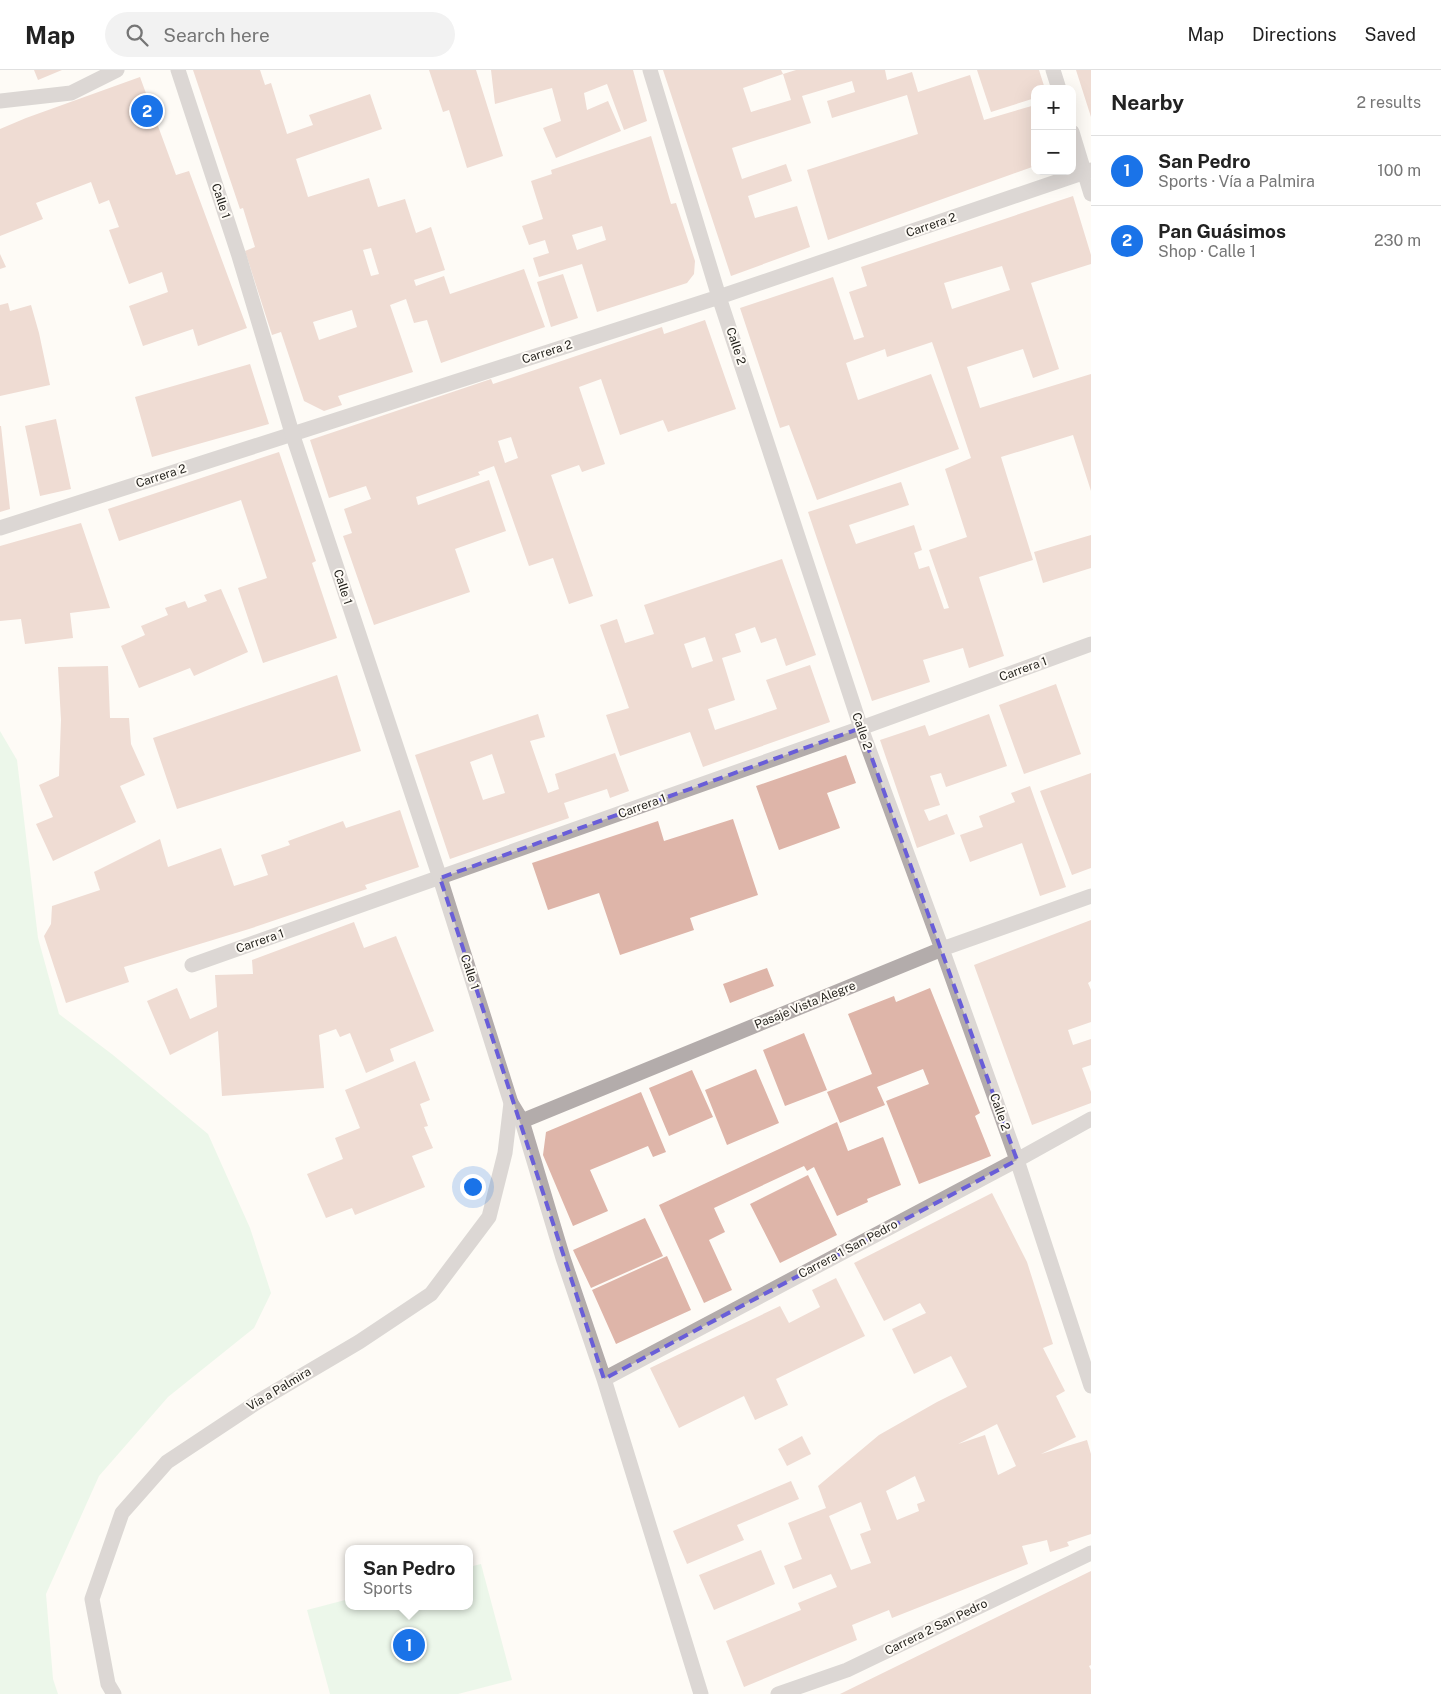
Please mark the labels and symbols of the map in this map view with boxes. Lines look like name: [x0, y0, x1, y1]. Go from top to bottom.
pin: 2: [131, 92, 163, 130]
street label: Calle 1: [209, 182, 233, 220]
street label: Carrera 2: [904, 210, 958, 240]
street label: Calle 2: [723, 326, 749, 366]
street label: Carrera 2: [520, 337, 574, 367]
street label: Carrera 2: [134, 461, 188, 491]
street label: Calle 1: [331, 568, 355, 606]
street label: Carrera 1: [997, 654, 1049, 684]
street label: Calle 2: [849, 711, 875, 751]
street label: Carrera 1: [616, 791, 668, 821]
street label: Carrera 1: [234, 926, 286, 956]
street label: Calle 1: [458, 953, 482, 991]
street label: Pasaje Vista Alegre: [752, 978, 858, 1032]
street label: Calle 2: [987, 1092, 1013, 1132]
your location: [460, 1174, 486, 1200]
street label: Carrera 1 San Pedro: [796, 1217, 900, 1281]
street label: Vía a Palmira: [244, 1364, 314, 1414]
street label: Carrera 2 San Pedro: [882, 1596, 990, 1658]
pin: 1: [393, 1626, 425, 1664]

